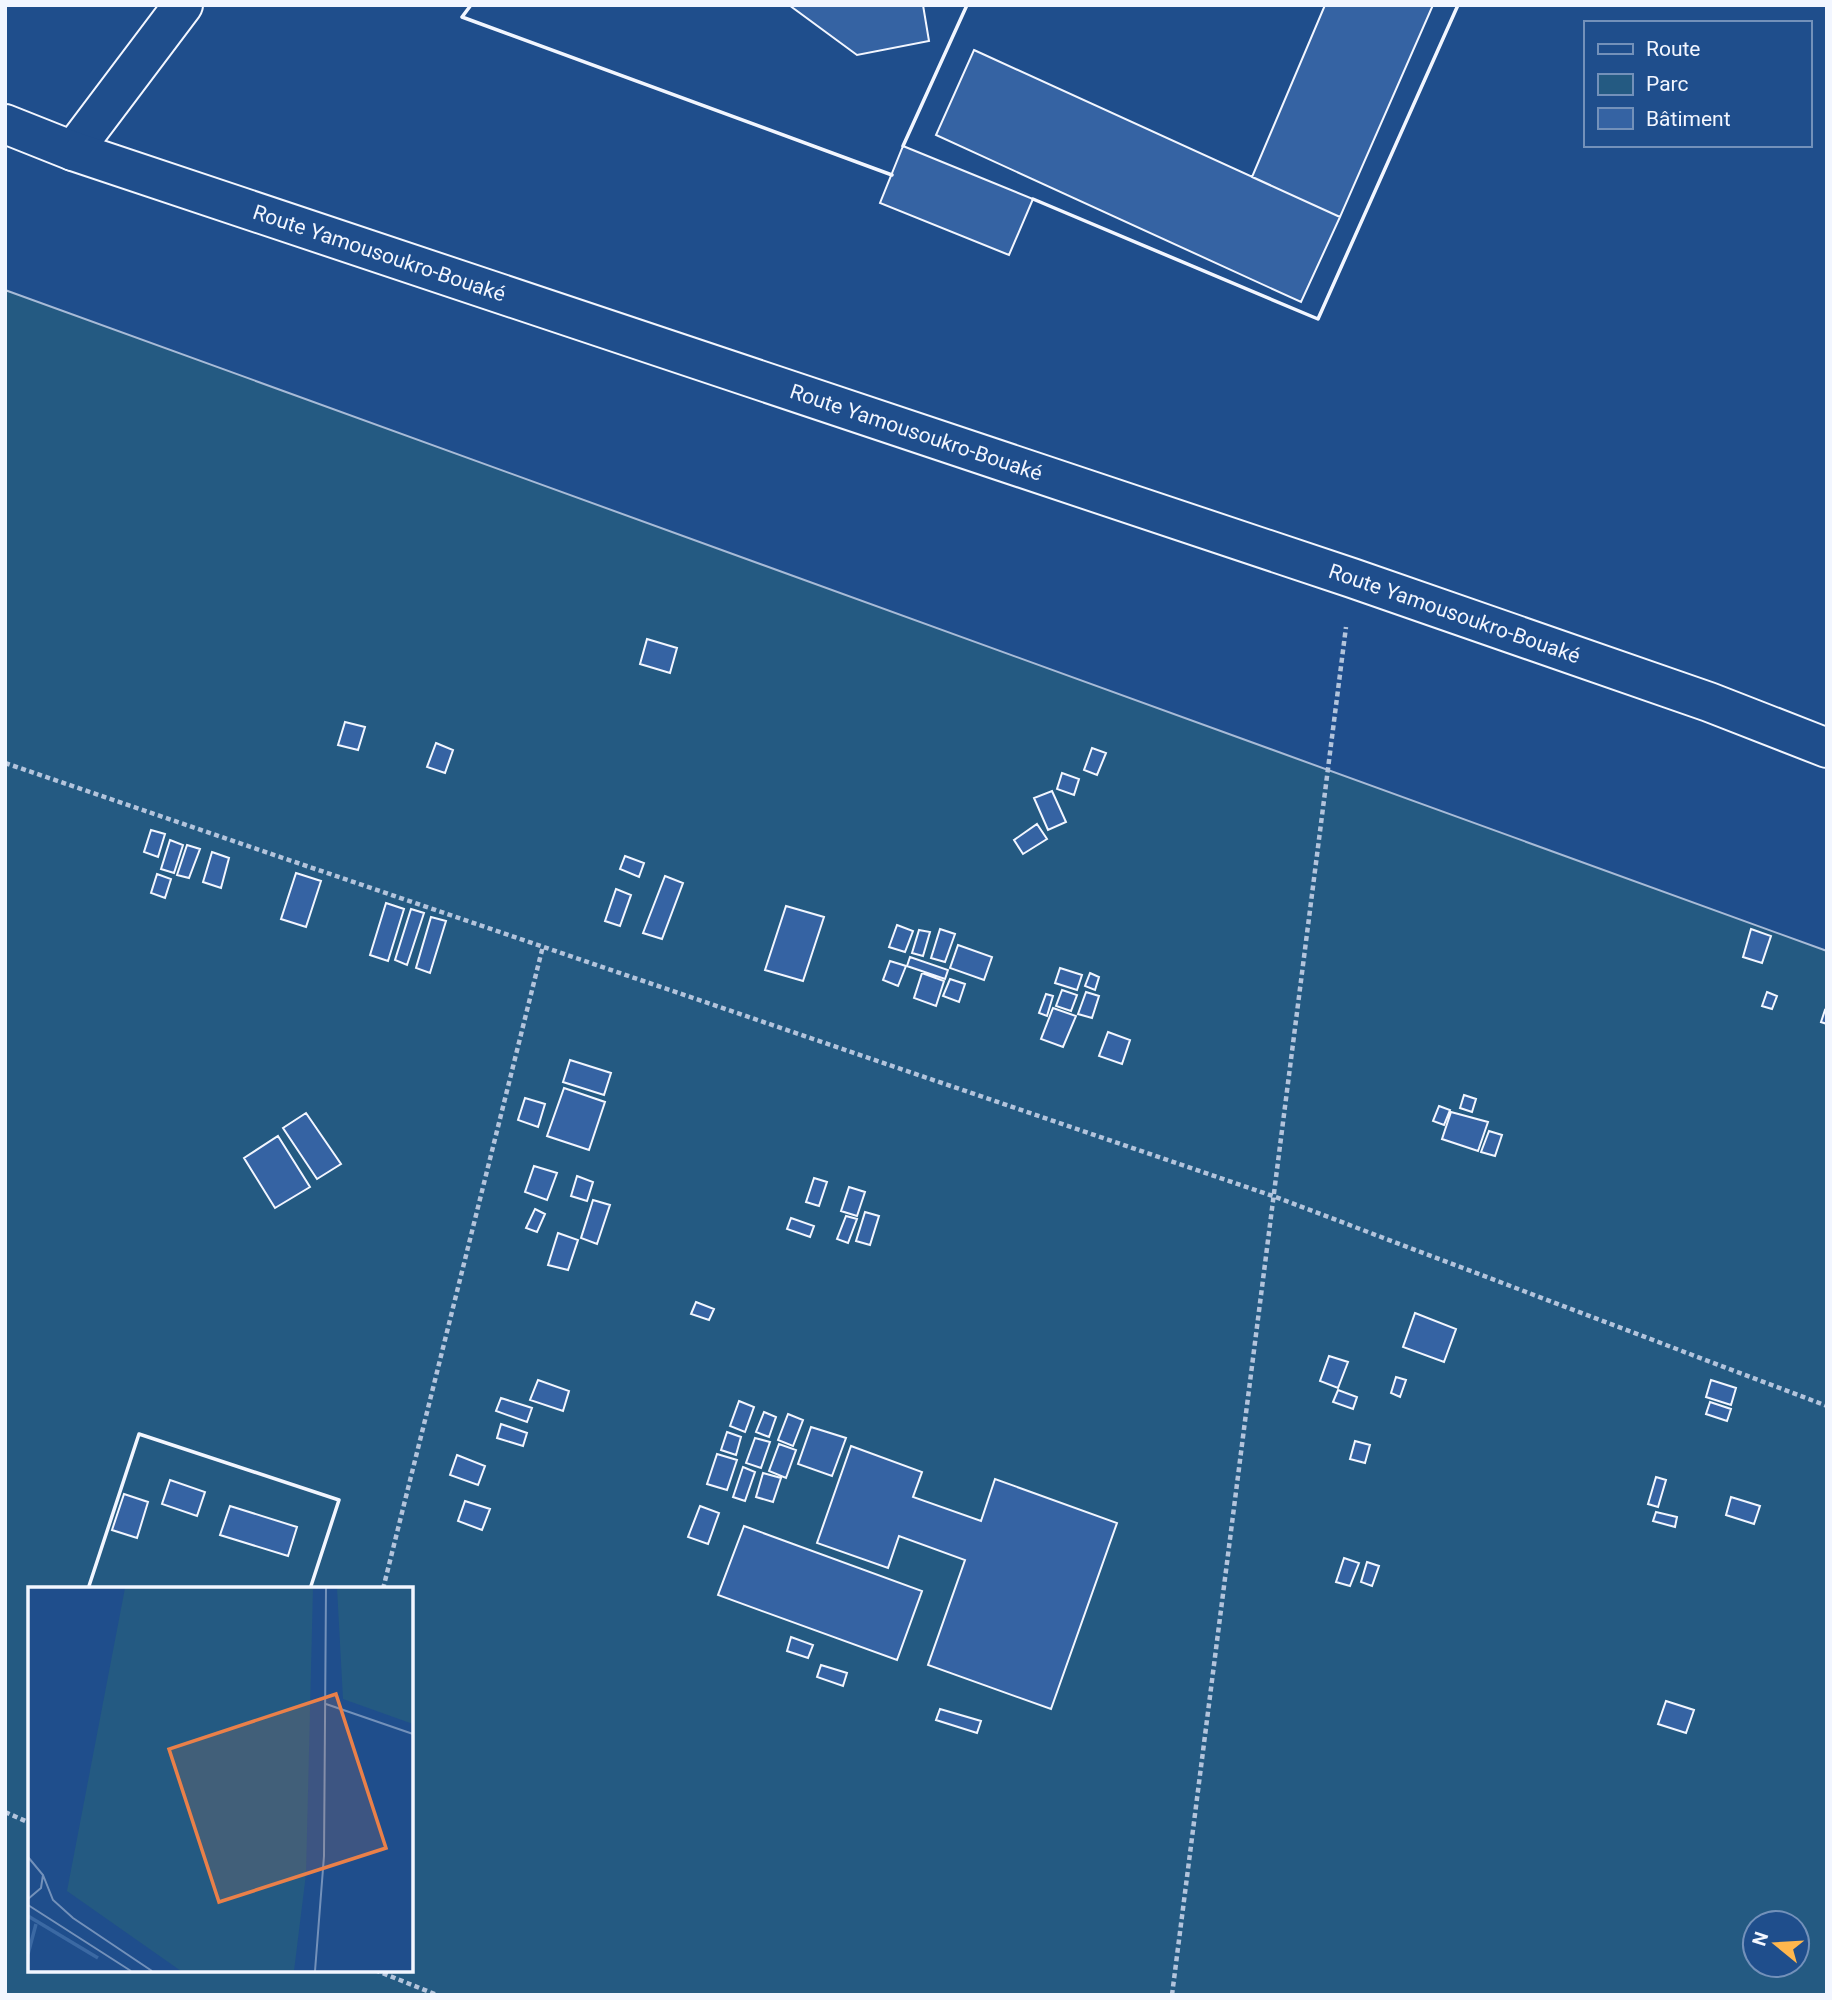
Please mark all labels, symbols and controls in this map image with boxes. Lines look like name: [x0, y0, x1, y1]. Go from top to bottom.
legend: [1584, 21, 1811, 147]
text: Route: [1646, 37, 1701, 61]
text: Parc: [1646, 72, 1688, 96]
text: Bâtiment: [1646, 107, 1731, 131]
street label: Route Yamousoukro-Bouaké: [250, 200, 508, 306]
street label: Route Yamousoukro-Bouaké: [787, 379, 1045, 486]
street label: Route Yamousoukro-Bouaké: [1326, 559, 1583, 668]
inset map: [28, 1587, 413, 1972]
north arrow: [1741, 1909, 1811, 1979]
text: N: [1747, 1929, 1773, 1949]

